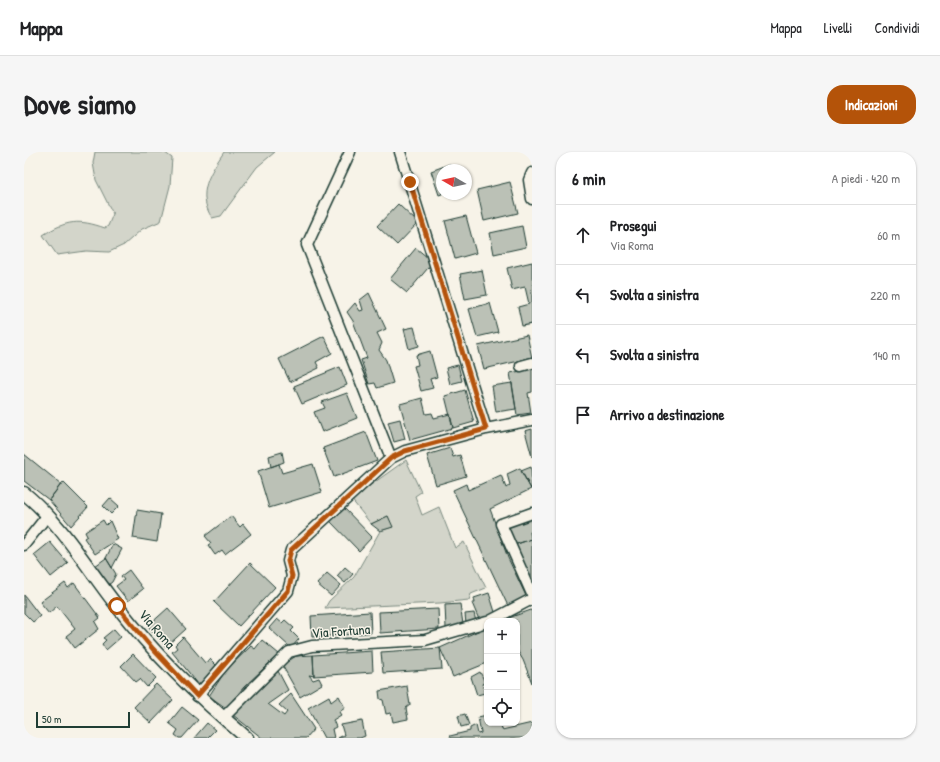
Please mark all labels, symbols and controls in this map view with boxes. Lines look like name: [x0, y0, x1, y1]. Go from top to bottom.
text: Mappa: [20, 15, 62, 41]
text: Mappa: [770, 18, 802, 37]
text: Livelli: [824, 18, 852, 37]
text: Condividi: [874, 18, 920, 37]
text: Dove siamo: [24, 85, 136, 123]
button: Indicazioni: [827, 85, 916, 124]
north arrow: [436, 164, 472, 200]
text: 6 min: [572, 167, 606, 190]
text: A piedi · 420 m: [832, 169, 900, 187]
route end: [401, 173, 419, 191]
text: Prosegui: [610, 215, 657, 236]
icon: ahead: [572, 224, 594, 246]
text: 60 m: [877, 226, 900, 244]
text: Via Roma: [610, 236, 653, 254]
icon: left: [572, 284, 594, 306]
text: Svolta a sinistra: [610, 284, 699, 305]
text: 220 m: [870, 286, 900, 304]
icon: left: [572, 344, 594, 366]
text: Svolta a sinistra: [610, 344, 699, 365]
text: 140 m: [873, 346, 900, 364]
icon: arrive: [572, 404, 594, 426]
text: Arrivo a destinazione: [610, 404, 724, 425]
route start: [108, 597, 126, 615]
street label: Via Roma: [135, 605, 180, 653]
map controls: [484, 618, 520, 726]
button: +: [484, 618, 520, 654]
street label: Via Fortuna: [311, 619, 371, 642]
button: −: [484, 654, 520, 690]
button: locate: [484, 690, 520, 726]
scale bar: [36, 710, 130, 729]
text: 50 m: [42, 712, 62, 726]

